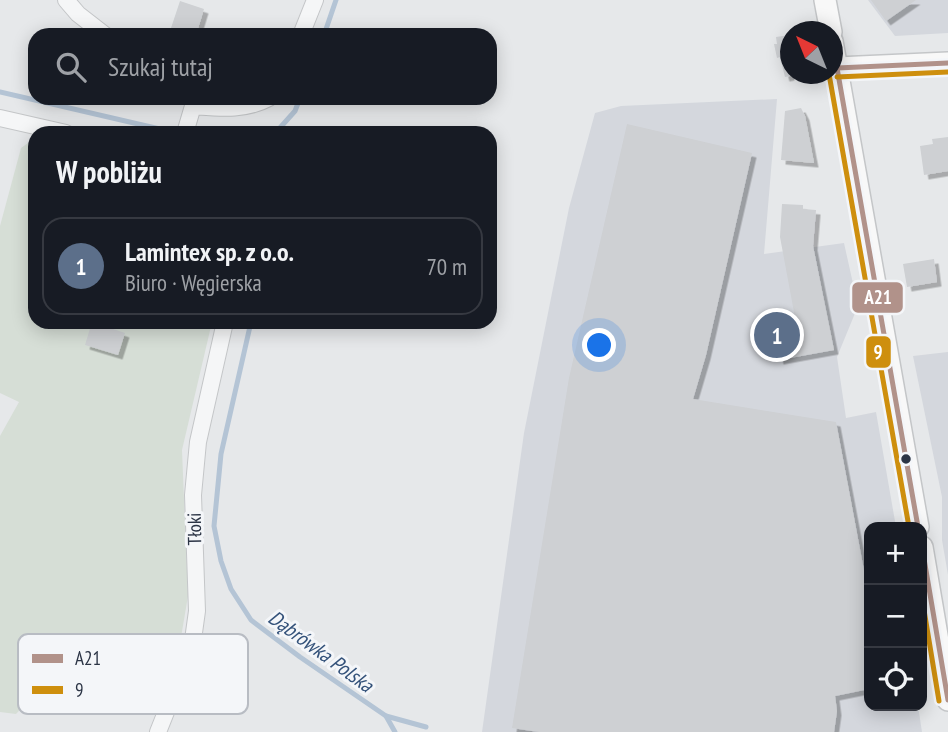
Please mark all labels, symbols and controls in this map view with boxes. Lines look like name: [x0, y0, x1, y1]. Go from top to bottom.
north arrow: [780, 21, 843, 84]
search box: [28, 28, 497, 105]
icon: search: [52, 48, 90, 86]
text: Szukaj tutaj: [108, 50, 213, 83]
text: W pobliżu: [56, 152, 162, 191]
text: Lamintex sp. z o.o.: [125, 235, 294, 268]
text: 1: [76, 252, 87, 281]
text: 70 m: [426, 252, 467, 281]
text: Biuro · Węgierska: [125, 268, 262, 297]
line badge: A21: [851, 281, 904, 314]
text: A21: [863, 285, 892, 309]
pin: 1: [754, 309, 800, 361]
your location: [582, 328, 616, 362]
line badge: 9: [865, 335, 892, 369]
text: 9: [873, 340, 883, 364]
unlabelled marker: [899, 452, 913, 466]
street label: Tłoki: [182, 512, 206, 546]
map controls: [864, 522, 927, 711]
button: +: [864, 522, 927, 585]
button: −: [864, 585, 927, 648]
water label: Dąbrówka Polska: [263, 604, 380, 699]
legend: [18, 634, 248, 714]
text: A21: [75, 646, 101, 670]
button: locate: [864, 648, 927, 711]
text: 9: [75, 678, 84, 702]

